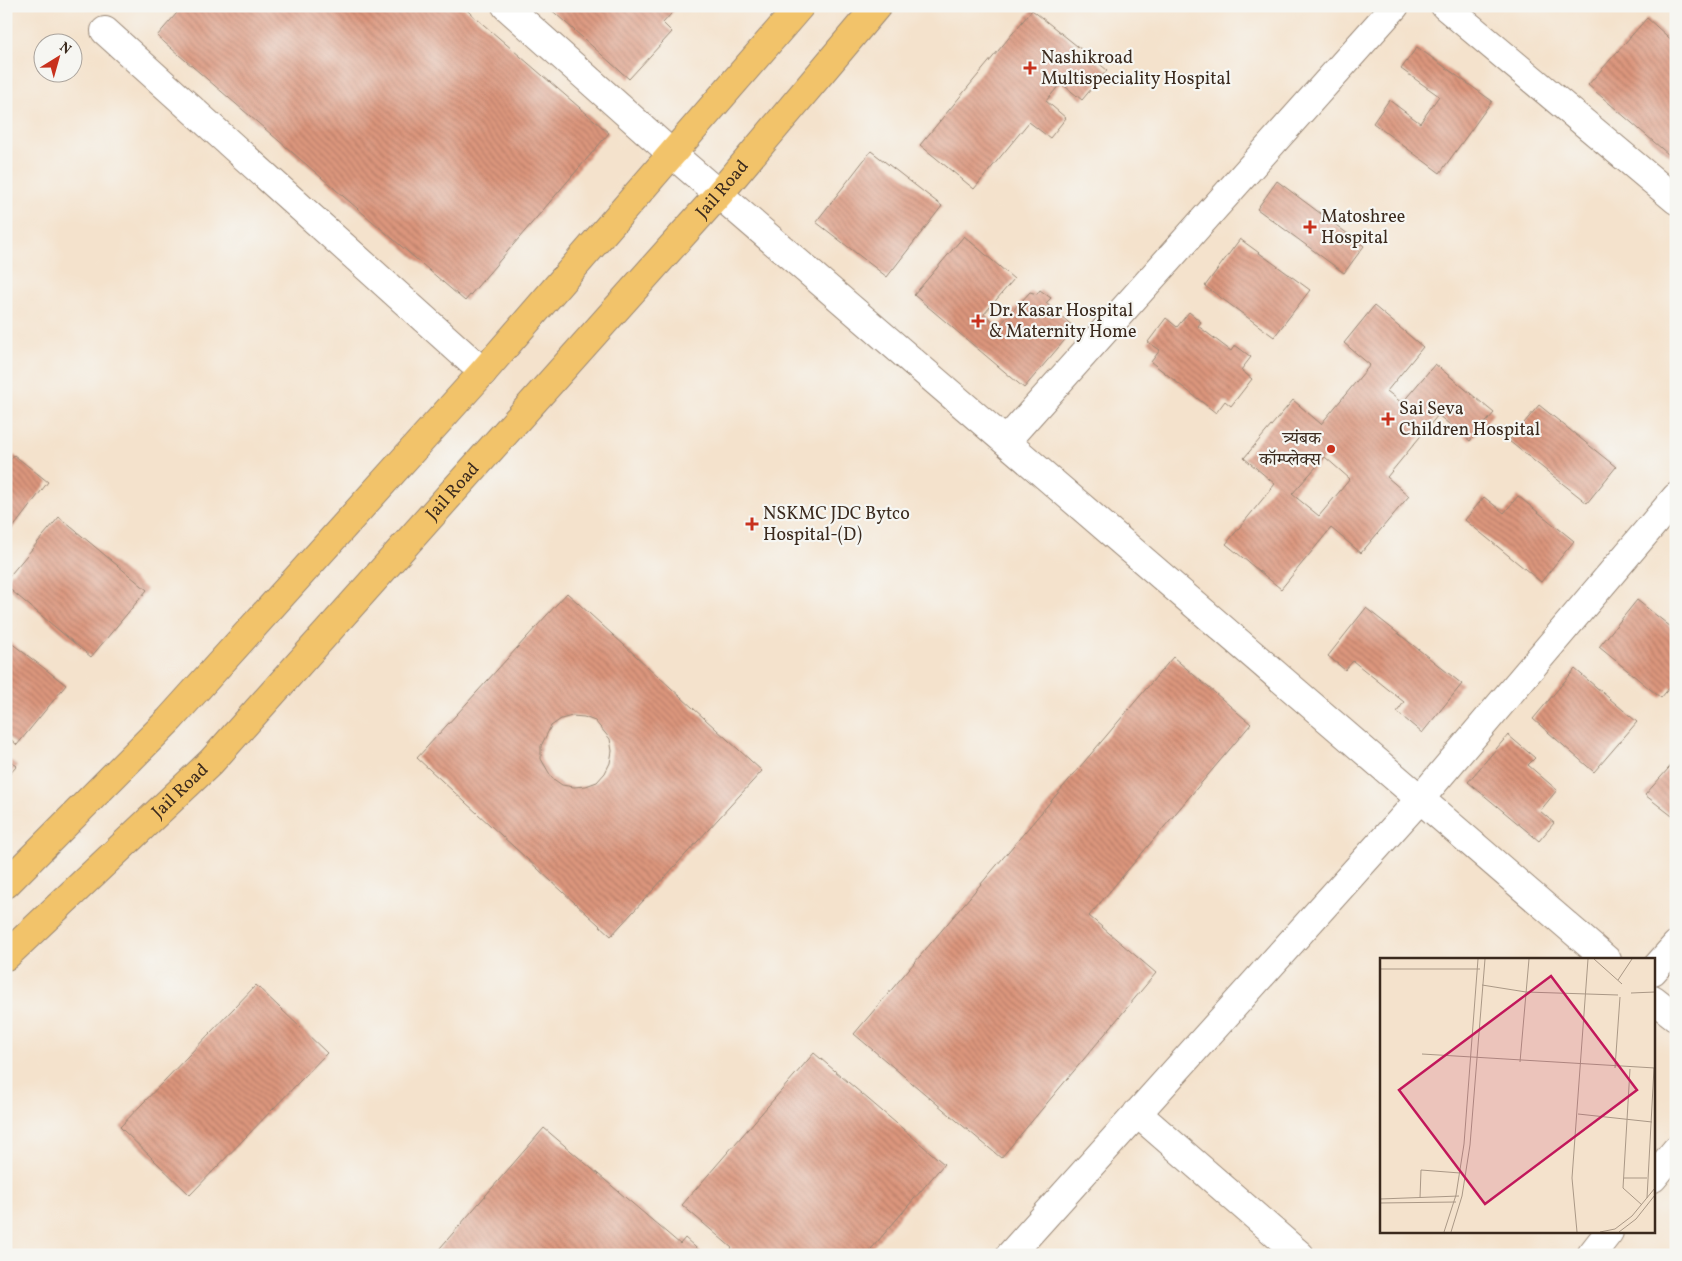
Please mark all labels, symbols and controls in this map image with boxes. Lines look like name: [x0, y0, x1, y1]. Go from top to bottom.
north arrow: [32, 32, 82, 82]
text: N: [55, 38, 75, 59]
place label: Nashikroad Multispeciality Hospital: [1041, 46, 1231, 92]
marker: Nashikroad Multispeciality Hospital: [1023, 61, 1037, 75]
street label: Jail Road: [690, 155, 755, 224]
place label: Matoshree Hospital: [1321, 205, 1405, 251]
marker: Matoshree Hospital: [1303, 220, 1317, 234]
place label: Dr. Kasar Hospital & Maternity Home: [989, 299, 1137, 345]
marker: Dr. Kasar Hospital & Maternity Home: [971, 314, 985, 328]
place label: Sai Seva Children Hospital: [1399, 397, 1540, 443]
marker: Sai Seva Children Hospital: [1381, 412, 1395, 426]
place label: त्र्यंबक कॉम्प्लेक्स: [1259, 427, 1322, 473]
marker: त्र्यंबक कॉम्प्लेक्स: [1325, 443, 1337, 455]
street label: Jail Road: [420, 457, 485, 526]
place label: NSKMC JDC Bytco Hospital-(D): [763, 502, 910, 548]
marker: NSKMC JDC Bytco Hospital-(D): [745, 517, 759, 531]
street label: Jail Road: [146, 758, 214, 824]
inset map: [1380, 958, 1654, 1234]

